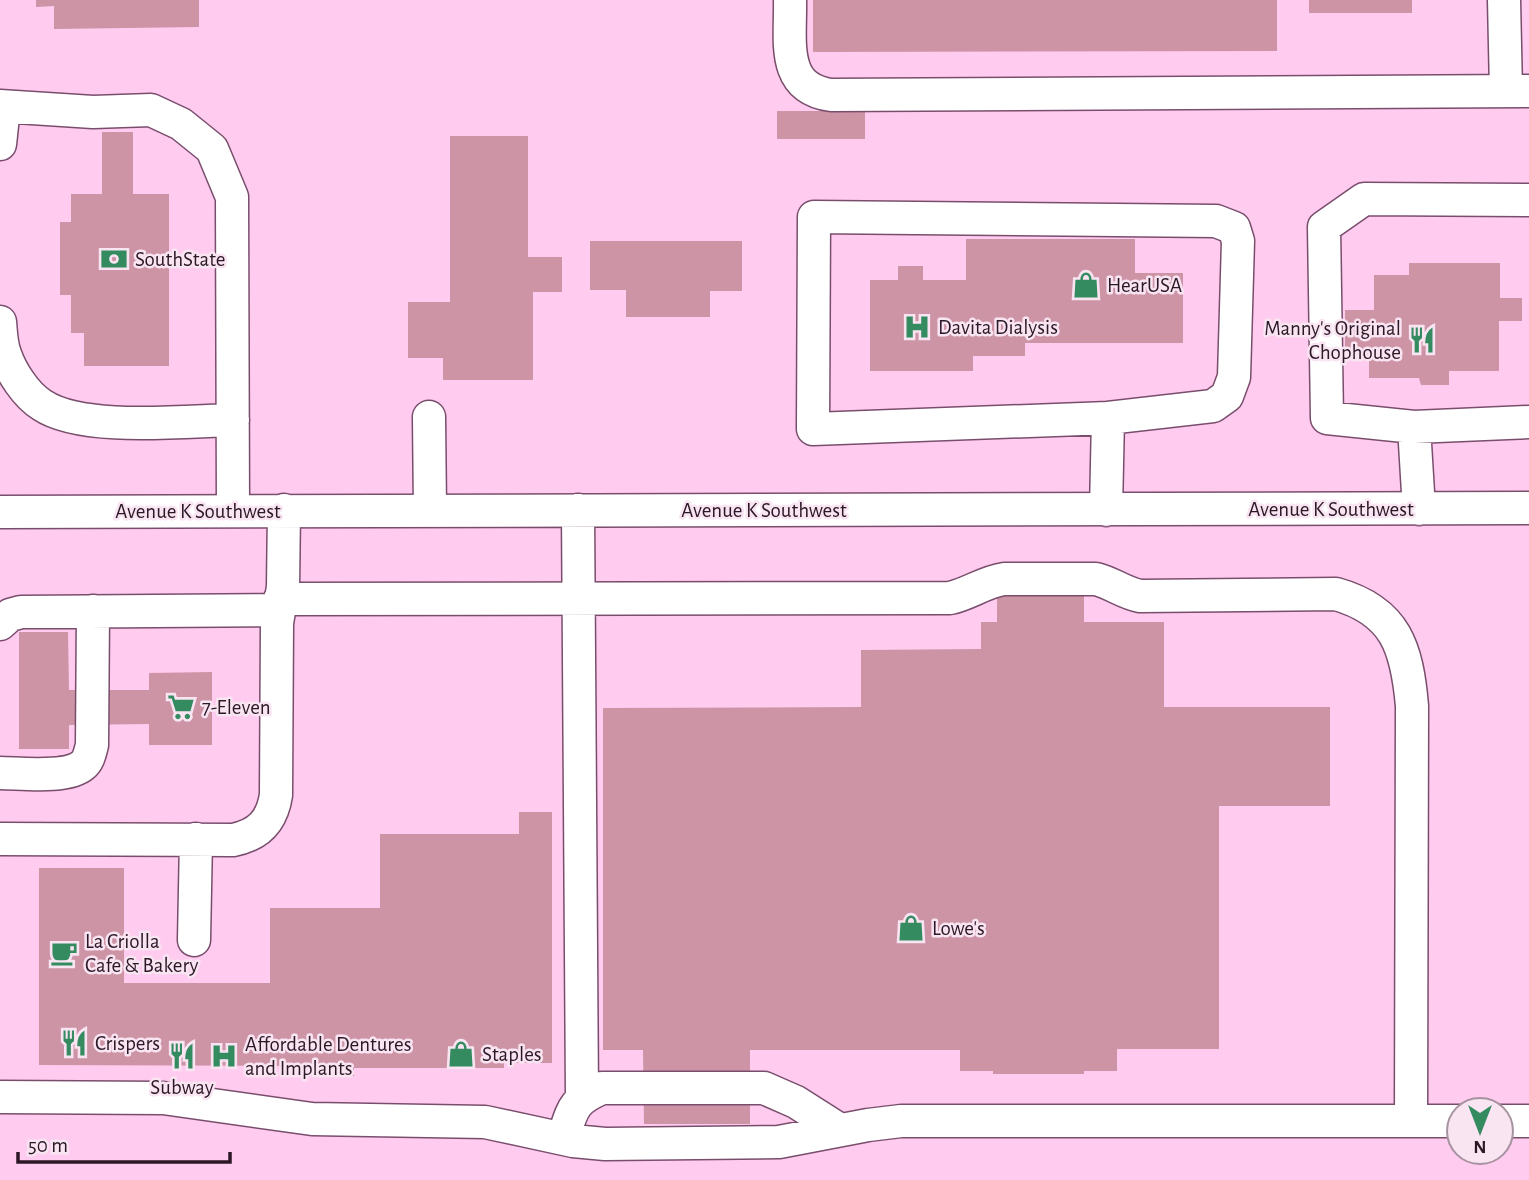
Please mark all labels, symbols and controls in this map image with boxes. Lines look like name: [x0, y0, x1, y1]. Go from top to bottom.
bank icon: SouthState: [99, 244, 129, 274]
place label: SouthState: [135, 249, 225, 270]
shop icon: HearUSA: [1071, 270, 1101, 300]
place label: HearUSA: [1107, 275, 1182, 296]
hospital icon: Davita Dialysis: [902, 312, 932, 342]
place label: Davita Dialysis: [938, 317, 1058, 338]
place label: Manny's Original Chophouse: [1264, 318, 1401, 363]
restaurant icon: Manny's Original Chophouse: [1407, 325, 1437, 355]
street label: Avenue K Southwest: [1248, 499, 1414, 520]
street label: Avenue K Southwest: [681, 500, 847, 521]
street label: Avenue K Southwest: [115, 501, 281, 522]
supermarket icon: 7-Eleven: [166, 692, 196, 722]
place label: 7-Eleven: [202, 697, 271, 718]
shop icon: Lowe's: [896, 913, 926, 943]
place label: Lowe's: [932, 918, 985, 939]
place label: La Criolla Cafe & Bakery: [85, 931, 199, 976]
cafe icon: La Criolla Cafe & Bakery: [49, 938, 79, 968]
restaurant icon: Crispers: [59, 1028, 89, 1058]
place label: Crispers: [95, 1033, 160, 1054]
place label: Affordable Dentures and Implants: [245, 1034, 412, 1079]
shop icon: Staples: [446, 1039, 476, 1069]
restaurant icon: Subway: [167, 1041, 197, 1071]
hospital icon: Affordable Dentures and Implants: [209, 1041, 239, 1071]
place label: Staples: [482, 1044, 542, 1065]
place label: Subway: [150, 1077, 214, 1098]
north arrow: [1445, 1096, 1515, 1166]
scale bar: [18, 1120, 229, 1164]
text: 50 m: [28, 1135, 68, 1156]
text: N: [1473, 1137, 1487, 1156]

